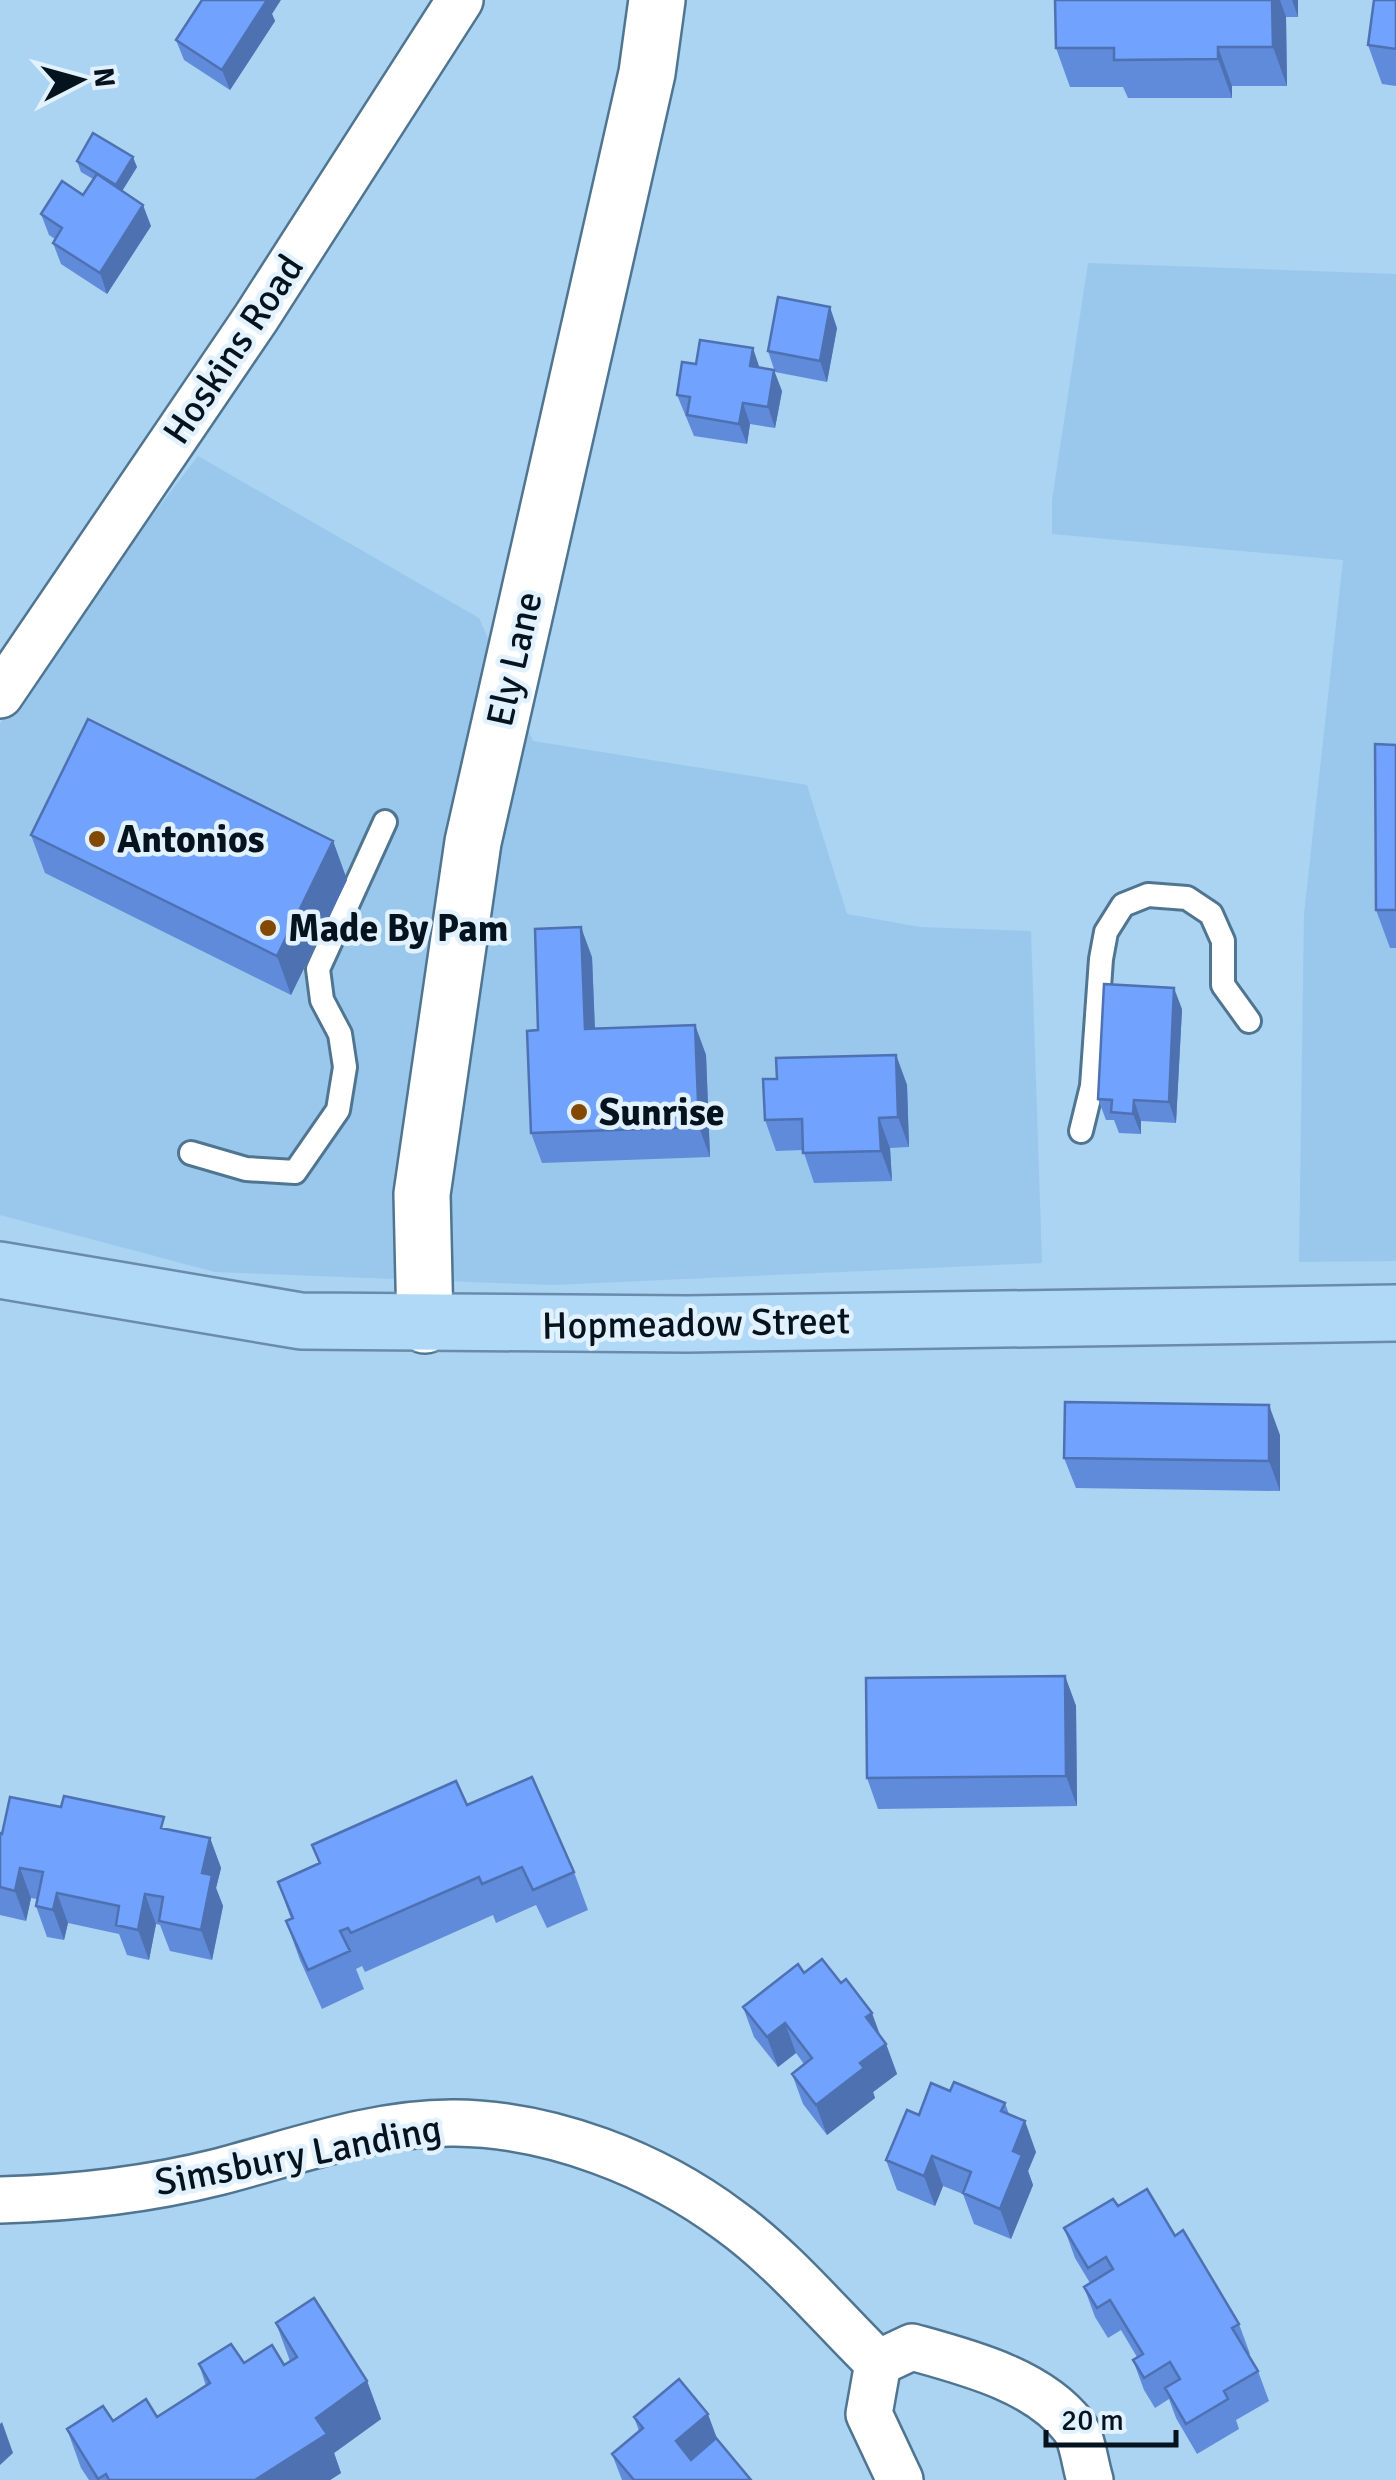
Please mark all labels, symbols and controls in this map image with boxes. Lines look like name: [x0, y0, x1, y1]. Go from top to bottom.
north arrow: [30, 30, 130, 130]
text: N: [86, 66, 122, 89]
street label: Hoskins Road: [153, 246, 314, 453]
street label: Ely Lane: [476, 587, 553, 731]
place label: Antonios: [117, 816, 265, 863]
marker: Antonios: [86, 828, 108, 850]
place label: Made By Pam: [288, 905, 509, 952]
marker: Made By Pam: [257, 917, 279, 939]
place label: Sunrise: [599, 1089, 725, 1136]
marker: Sunrise: [568, 1101, 590, 1123]
street label: Hopmeadow Street: [541, 1297, 851, 1350]
street label: Simsbury Landing: [151, 2105, 445, 2206]
scale bar: [1046, 2385, 1176, 2447]
text: 20 m: [1061, 2402, 1124, 2439]

